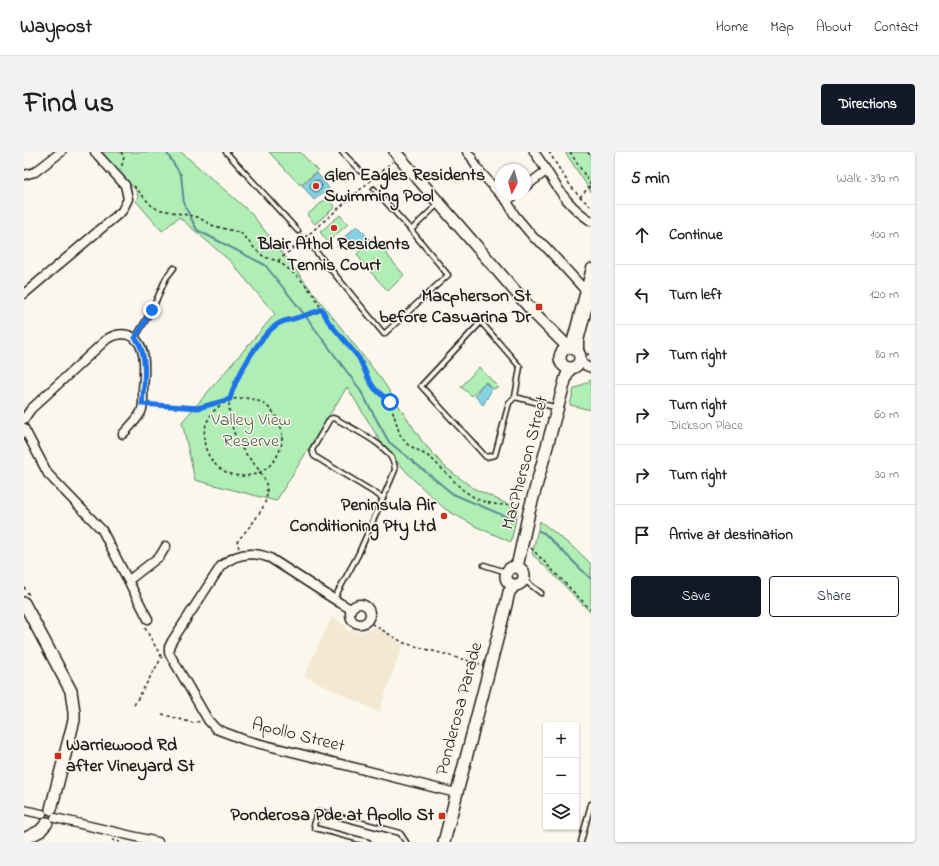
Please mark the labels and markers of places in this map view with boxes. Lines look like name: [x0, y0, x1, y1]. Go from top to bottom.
place label: Glen Eagles Residents Swimming Pool: [324, 163, 485, 211]
marker: Glen Eagles Residents Swimming Pool: [311, 181, 321, 191]
marker: Blair Athol Residents Tennis Court: [329, 223, 339, 233]
place label: Blair Athol Residents Tennis Court: [257, 232, 410, 279]
place label: Macpherson St before Casuarina Dr: [379, 284, 532, 331]
marker: Macpherson St before Casuarina Dr: [534, 302, 544, 312]
place label: Peninsula Air Conditioning Pty Ltd: [290, 493, 437, 541]
marker: Peninsula Air Conditioning Pty Ltd: [439, 511, 449, 521]
place label: Warriewood Rd after Vineyard St: [66, 733, 196, 781]
marker: Warriewood Rd after Vineyard St: [53, 751, 63, 761]
place label: Ponderosa Pde at Apollo St: [230, 803, 435, 829]
marker: Ponderosa Pde at Apollo St: [437, 811, 447, 821]

